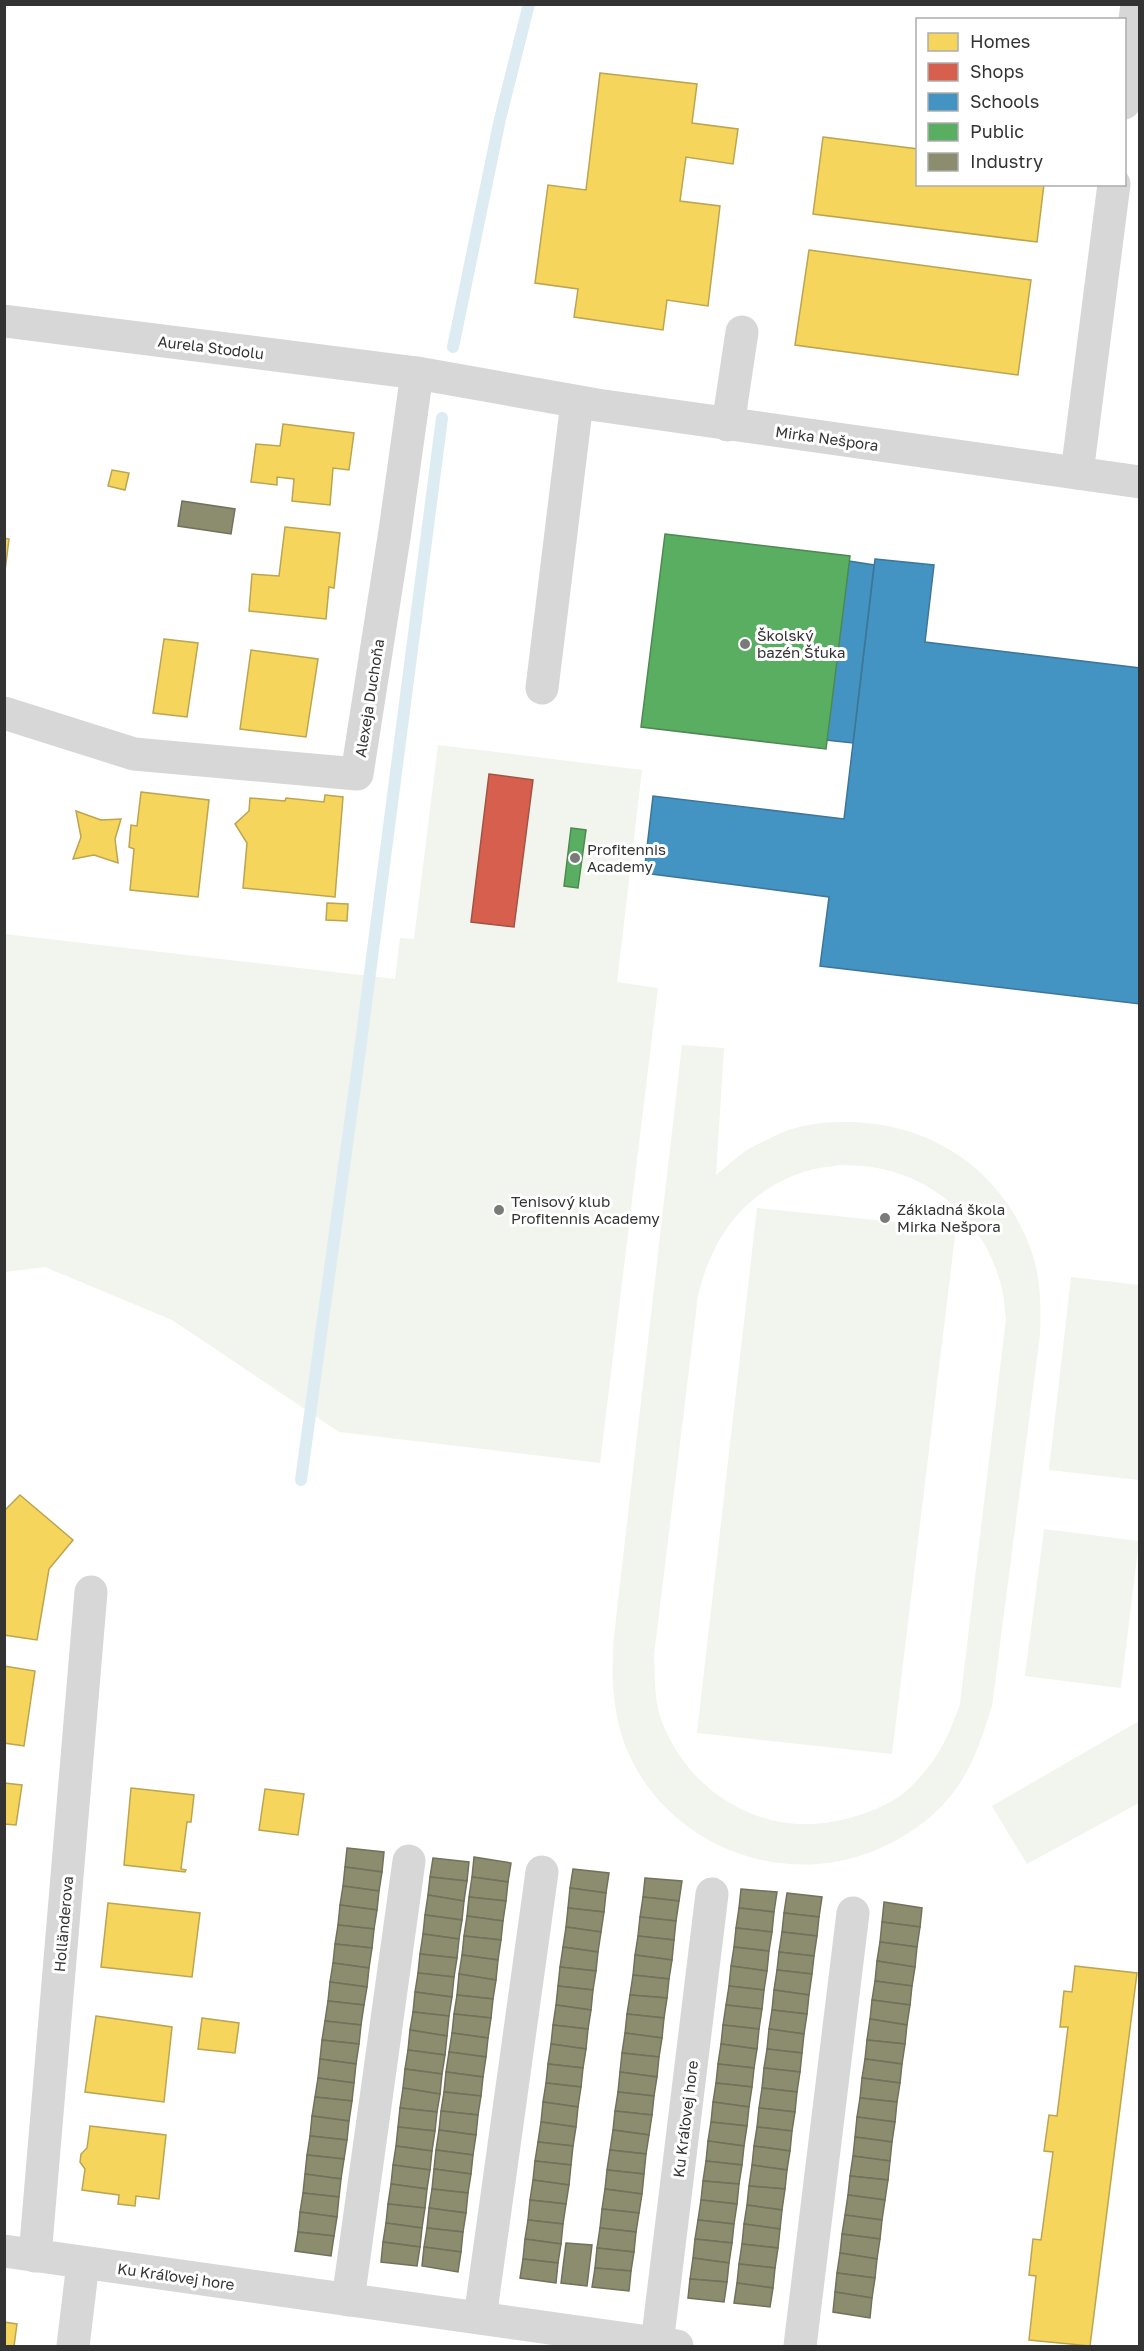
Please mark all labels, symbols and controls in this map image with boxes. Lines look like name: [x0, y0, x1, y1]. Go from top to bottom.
legend: [916, 18, 1126, 186]
text: Homes: [970, 30, 1030, 52]
text: Shops: [970, 60, 1024, 82]
text: Schools: [970, 90, 1039, 112]
text: Public: [970, 120, 1024, 142]
text: Industry: [970, 150, 1043, 172]
street label: Aurela Stodolu: [157, 332, 265, 362]
street label: Mirka Nešpora: [774, 422, 880, 454]
place label: Školský bazén Šťuka: [757, 626, 846, 661]
marker: Školský bazén Šťuka: [738, 637, 752, 651]
street label: Alexeja Duchoňa: [351, 638, 387, 758]
place label: Profitennis Academy: [587, 840, 666, 875]
marker: Profitennis Academy: [568, 851, 582, 865]
place label: Tenisový klub Profitennis Academy: [511, 1192, 660, 1227]
place label: Základná škola Mirka Nešpora: [897, 1200, 1005, 1235]
marker: Tenisový klub Profitennis Academy: [492, 1203, 506, 1217]
marker: Základná škola Mirka Nešpora: [878, 1211, 892, 1225]
street label: Holländerova: [50, 1875, 76, 1973]
street label: Ku Kráľovej hore: [669, 2059, 701, 2179]
street label: Ku Kráľovej hore: [116, 2259, 236, 2293]

